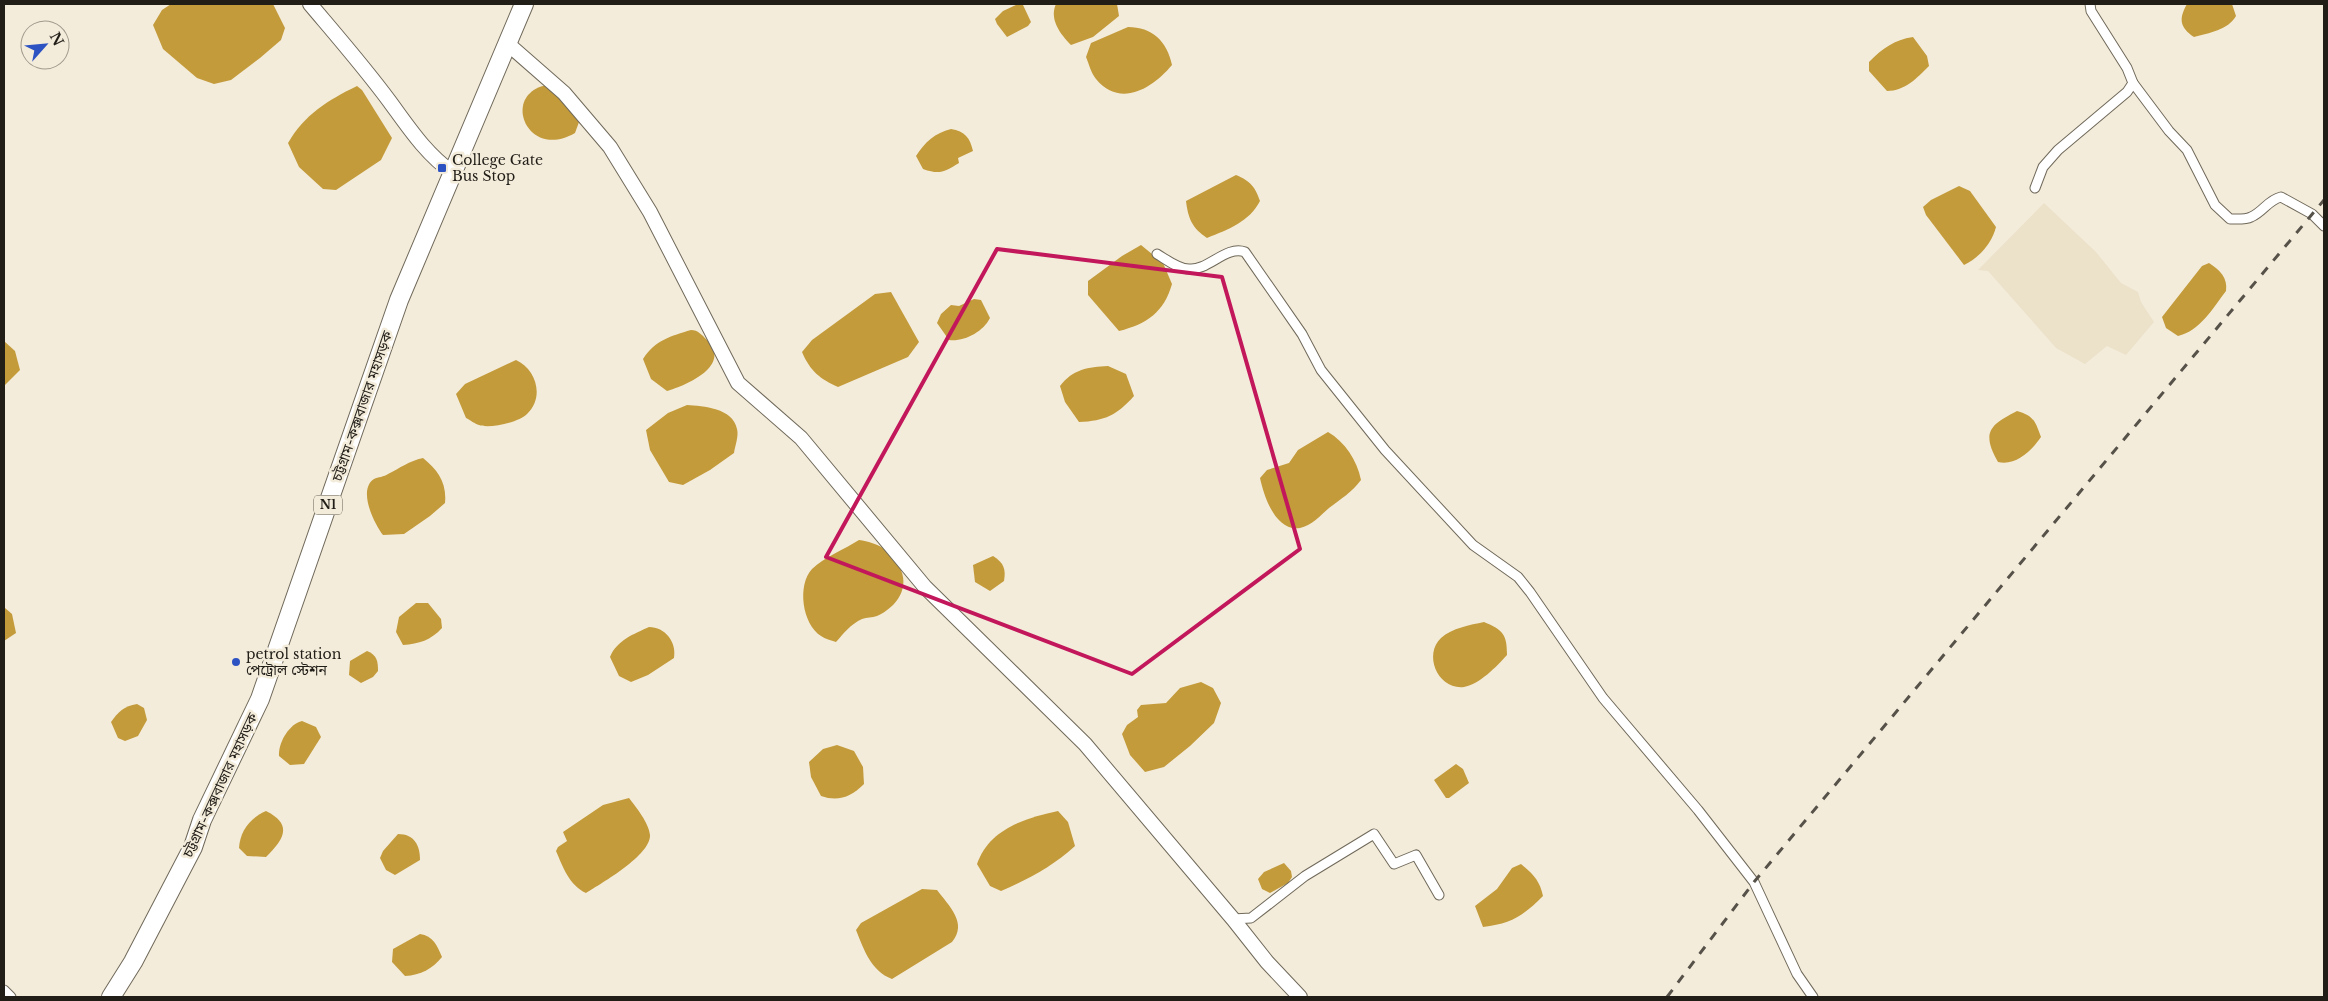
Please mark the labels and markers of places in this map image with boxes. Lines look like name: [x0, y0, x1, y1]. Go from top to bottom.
place label: College Gate Bus Stop: [452, 151, 543, 185]
marker: College Gate Bus Stop: [436, 162, 448, 174]
place label: petrol station পেট্রোল স্টেশন: [246, 645, 342, 679]
marker: petrol station পেট্রোল স্টেশন: [230, 656, 242, 668]

